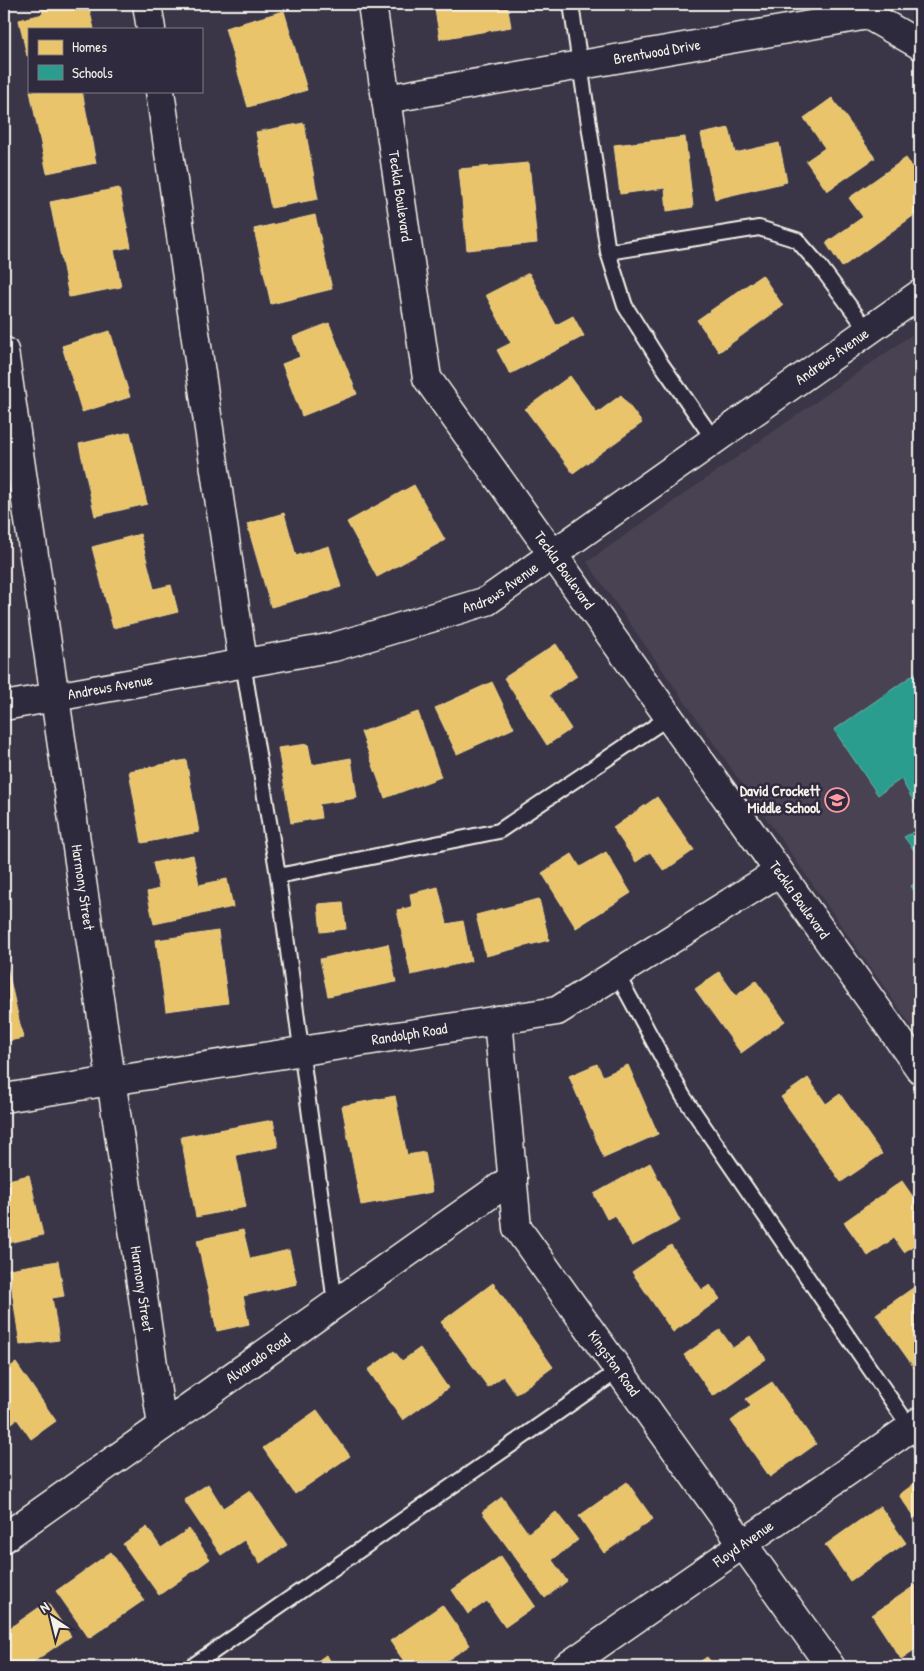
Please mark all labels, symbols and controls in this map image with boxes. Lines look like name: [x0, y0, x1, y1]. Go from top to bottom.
legend: [28, 28, 202, 92]
street label: Brentwood Drive: [612, 33, 702, 69]
text: Homes: [72, 36, 107, 57]
text: Schools: [72, 62, 113, 83]
street label: Teckla Boulevard: [384, 149, 418, 243]
street label: Andrews Avenue: [790, 323, 873, 390]
street label: Teckla Boulevard: [529, 526, 600, 613]
street label: Andrews Avenue: [460, 557, 542, 618]
street label: Andrews Avenue: [66, 669, 154, 705]
place label: David Crockett Middle School: [740, 780, 821, 818]
school or university icon: David Crockett Middle School: [824, 787, 850, 813]
street label: Harmony Street: [67, 843, 100, 932]
street label: Teckla Boulevard: [765, 856, 835, 943]
street label: Randolph Road: [370, 1017, 449, 1050]
street label: Harmony Street: [126, 1245, 159, 1334]
street label: Kingston Road: [583, 1326, 645, 1400]
street label: Alvarado Road: [221, 1328, 294, 1388]
street label: Floyd Avenue: [708, 1515, 778, 1572]
north arrow: [28, 1594, 78, 1644]
text: N: [36, 1597, 53, 1617]

